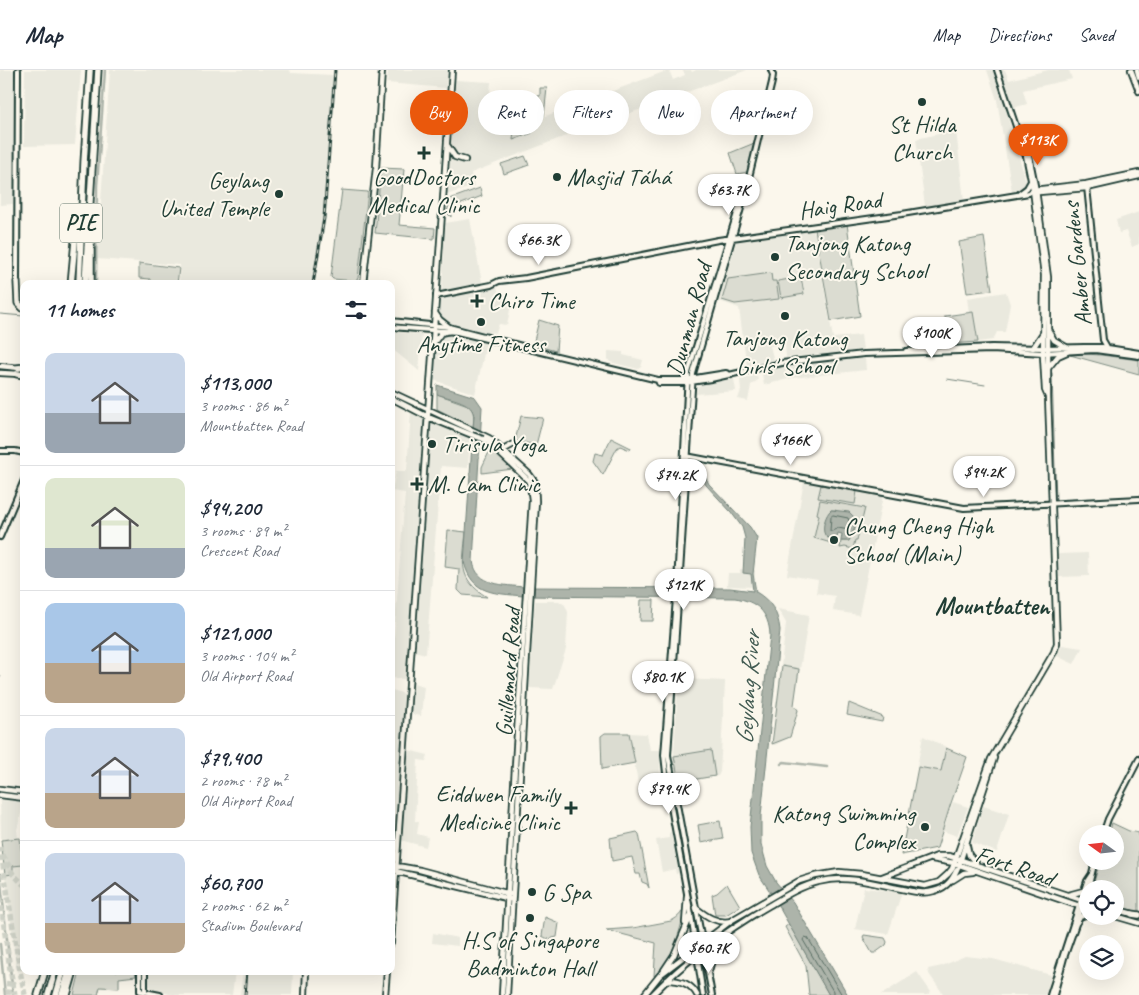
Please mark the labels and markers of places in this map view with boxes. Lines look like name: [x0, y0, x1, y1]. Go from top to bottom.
marker: St Hilda Church: [916, 96, 928, 108]
place label: St Hilda Church: [888, 109, 957, 167]
pin: $113K: [1003, 124, 1073, 166]
marker: GoodDoctors Medical Clinic: [417, 146, 431, 160]
place label: GoodDoctors Medical Clinic: [368, 162, 481, 220]
place label: Masjid Táhá: [567, 162, 673, 192]
place label: Geylang United Temple: [159, 165, 271, 223]
marker: Masjid Táhá: [551, 171, 563, 183]
pin: $63.7K: [688, 174, 770, 216]
marker: Geylang United Temple: [273, 188, 285, 200]
pin: $66.3K: [498, 224, 580, 266]
place label: Tanjong Katong Secondary School: [785, 228, 930, 286]
marker: Tanjong Katong Secondary School: [769, 251, 781, 263]
place label: Chiro Time: [488, 286, 577, 316]
marker: Chiro Time: [470, 294, 484, 308]
marker: Tanjong Katong Girls' School: [779, 310, 791, 322]
marker: Anytime Fitness: [475, 316, 487, 328]
pin: $100K: [897, 316, 967, 359]
place label: Tanjong Katong Girls' School: [722, 323, 849, 381]
place label: Anytime Fitness: [417, 329, 547, 359]
pin: $166K: [756, 424, 826, 466]
place label: Tirisula Yoga: [442, 429, 548, 459]
marker: Tirisula Yoga: [426, 438, 438, 450]
pin: $94.2K: [943, 456, 1025, 498]
pin: $74.2K: [635, 458, 717, 501]
place label: M. Lam Clinic: [428, 469, 541, 499]
marker: M. Lam Clinic: [410, 477, 424, 491]
place label: Chung Cheng High School (Main): [844, 511, 995, 569]
marker: Chung Cheng High School (Main): [828, 534, 840, 546]
pin: $121K: [649, 568, 719, 611]
pin: $80.1K: [622, 660, 704, 703]
pin: $79.4K: [628, 772, 710, 815]
place label: Eiddwen Family Medicine Clinic: [436, 779, 562, 837]
place label: Katong Swimming Complex: [772, 798, 917, 856]
marker: Eiddwen Family Medicine Clinic: [564, 801, 578, 815]
marker: Katong Swimming Complex: [919, 821, 931, 833]
place label: G Spa: [542, 877, 592, 907]
marker: G Spa: [526, 886, 538, 898]
marker: H.S of Singapore Badminton Hall: [524, 912, 536, 924]
place label: H.S of Singapore Badminton Hall: [462, 925, 600, 983]
pin: $60.7K: [668, 932, 750, 974]

